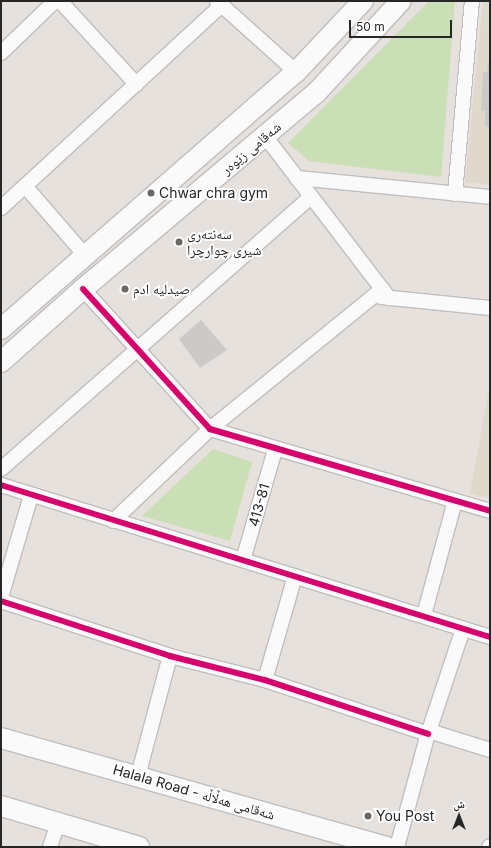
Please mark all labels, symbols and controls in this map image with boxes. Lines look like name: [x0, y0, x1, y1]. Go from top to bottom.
scale bar: [351, 12, 454, 38]
text: 50 m: [356, 19, 385, 34]
street label: شەقامی زێوەر: [218, 118, 284, 178]
place label: Chwar chra gym: [159, 185, 268, 201]
marker: Chwar chra gym: [146, 188, 156, 198]
place label: سەنتەری شیری چوارچرا: [187, 226, 262, 258]
marker: سەنتەری شیری چوارچرا: [174, 237, 184, 247]
place label: صیدلیە ادم: [133, 281, 190, 297]
marker: صیدلیە ادم: [120, 284, 130, 294]
street label: 413-81: [245, 482, 273, 528]
street label: Halala Road - شەقامی هەڵاڵە: [111, 761, 277, 823]
north arrow: [439, 796, 479, 836]
text: ش: [453, 797, 465, 811]
place label: You Post: [376, 808, 434, 824]
marker: You Post: [363, 811, 373, 821]

